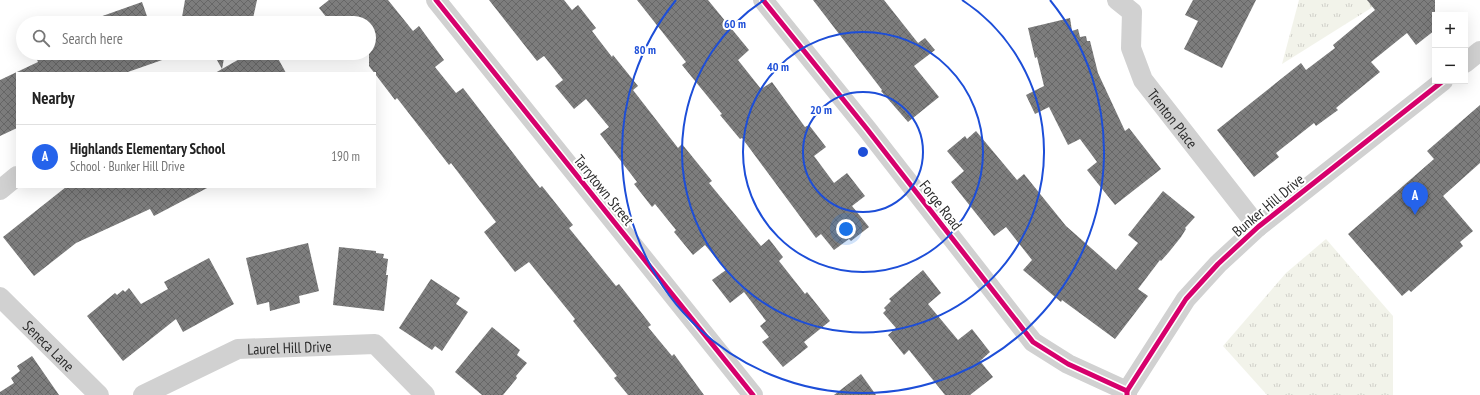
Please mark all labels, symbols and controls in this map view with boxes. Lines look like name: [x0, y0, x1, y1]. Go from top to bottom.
map controls: [1432, 12, 1468, 84]
button: +: [1432, 12, 1468, 48]
search box: [16, 16, 376, 60]
text: 60 m: [724, 16, 746, 31]
icon: search: [30, 27, 52, 49]
text: Search here: [62, 29, 123, 48]
text: 80 m: [634, 42, 656, 57]
button: −: [1432, 48, 1468, 84]
text: 40 m: [767, 59, 789, 74]
street label: Trenton Place: [1144, 85, 1202, 152]
text: Nearby: [32, 87, 75, 109]
text: 20 m: [810, 102, 832, 117]
text: Highlands Elementary School: [70, 139, 225, 158]
centre of rings: [856, 145, 870, 159]
text: A: [42, 148, 48, 165]
text: 190 m: [331, 148, 360, 165]
street label: Tarrytown Street: [570, 151, 638, 229]
text: School · Bunker Hill Drive: [70, 158, 185, 175]
street label: Bunker Hill Drive: [1228, 169, 1308, 241]
street label: Forge Road: [916, 176, 966, 234]
pin: A: [1402, 182, 1428, 215]
your location: [836, 219, 856, 239]
street label: Seneca Lane: [19, 316, 79, 375]
street label: Laurel Hill Drive: [247, 336, 332, 358]

